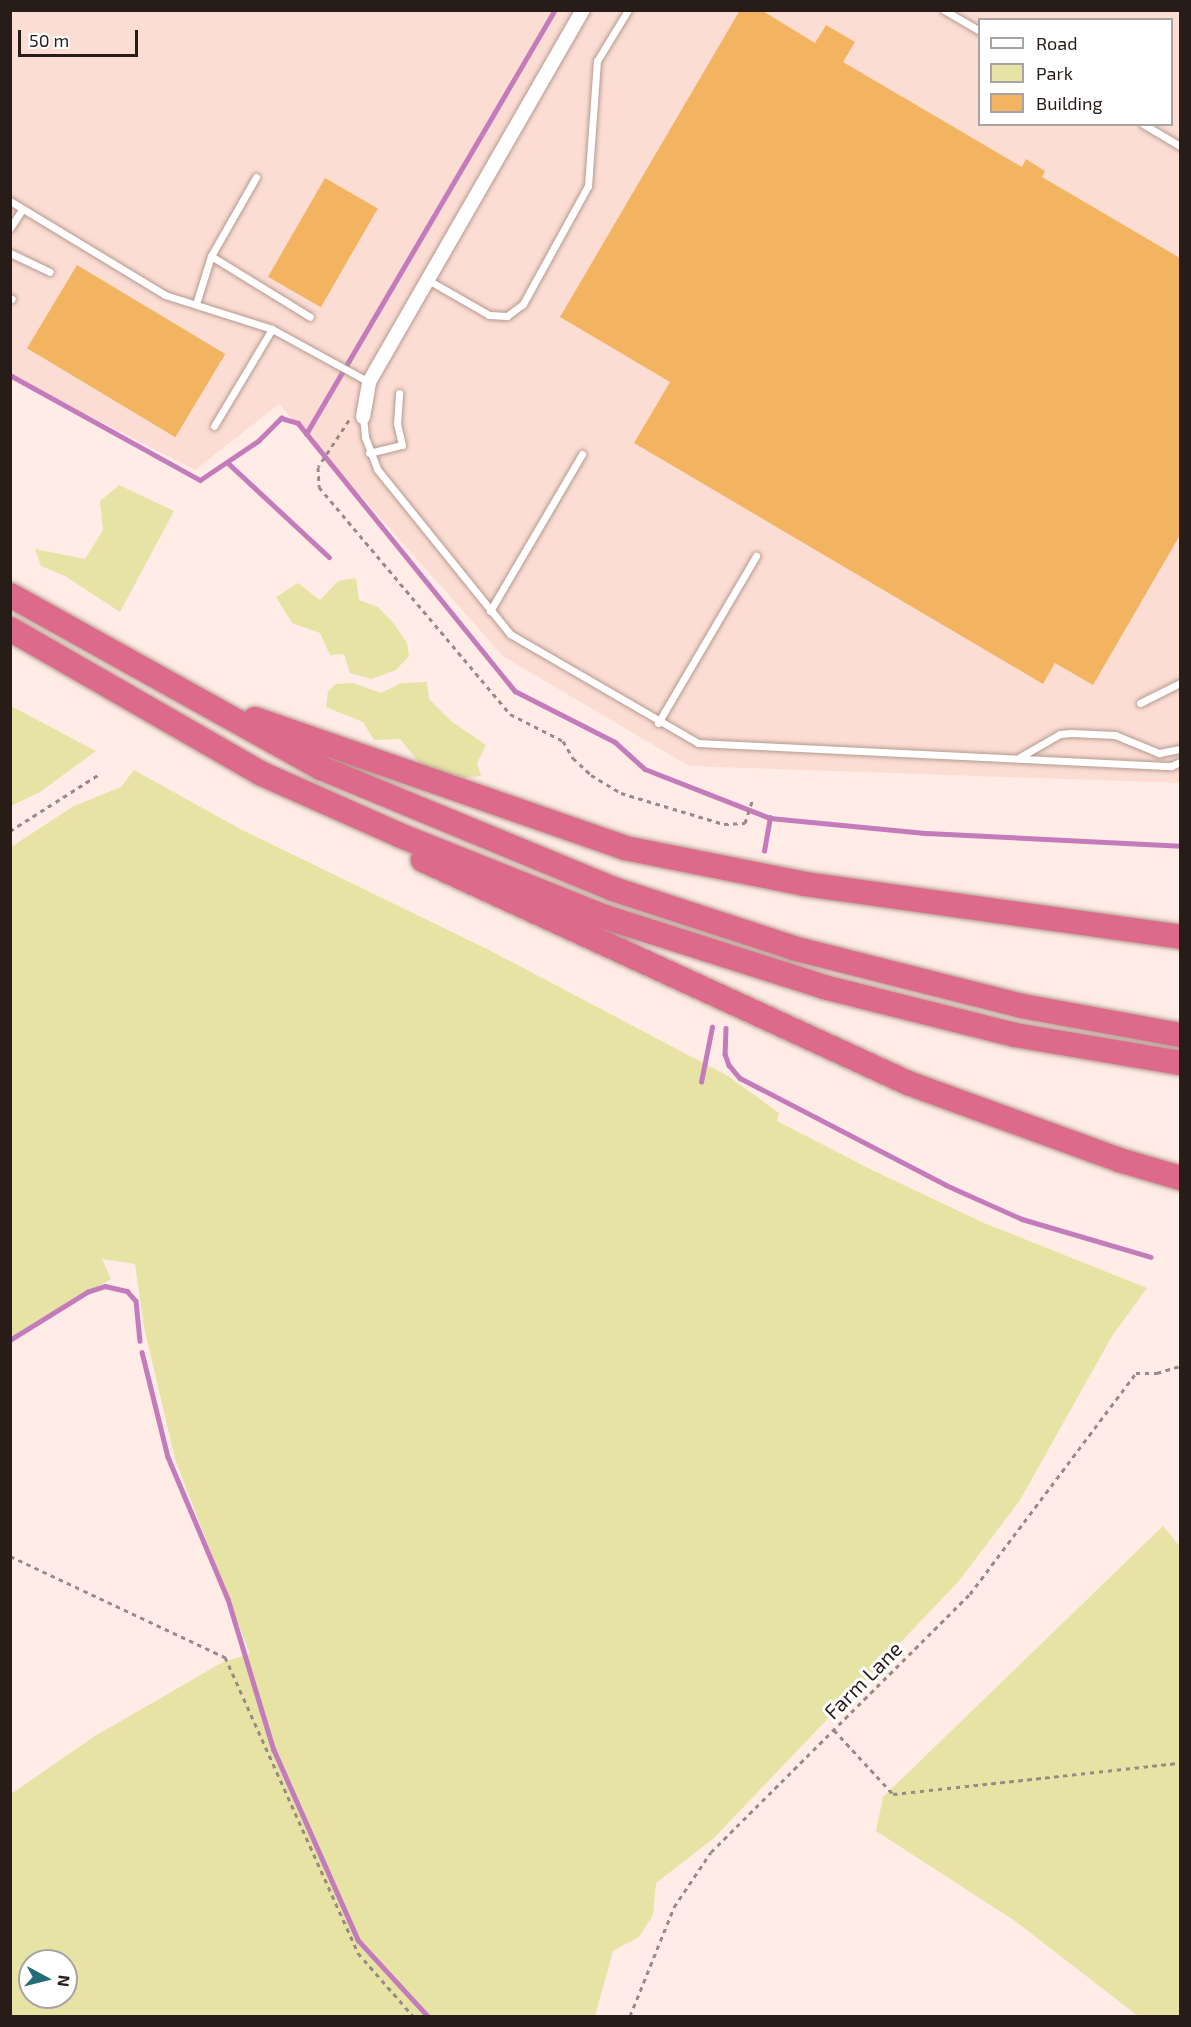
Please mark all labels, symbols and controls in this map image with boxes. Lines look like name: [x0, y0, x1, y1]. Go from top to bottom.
scale bar: [21, 18, 141, 56]
legend: [978, 18, 1173, 126]
text: 50 m: [29, 29, 69, 51]
text: Road: [1036, 32, 1077, 54]
text: Park: [1036, 62, 1073, 84]
text: Building: [1036, 92, 1103, 114]
street label: Farm Lane: [819, 1636, 907, 1724]
north arrow: [18, 1949, 78, 2009]
text: N: [54, 1974, 75, 1988]

